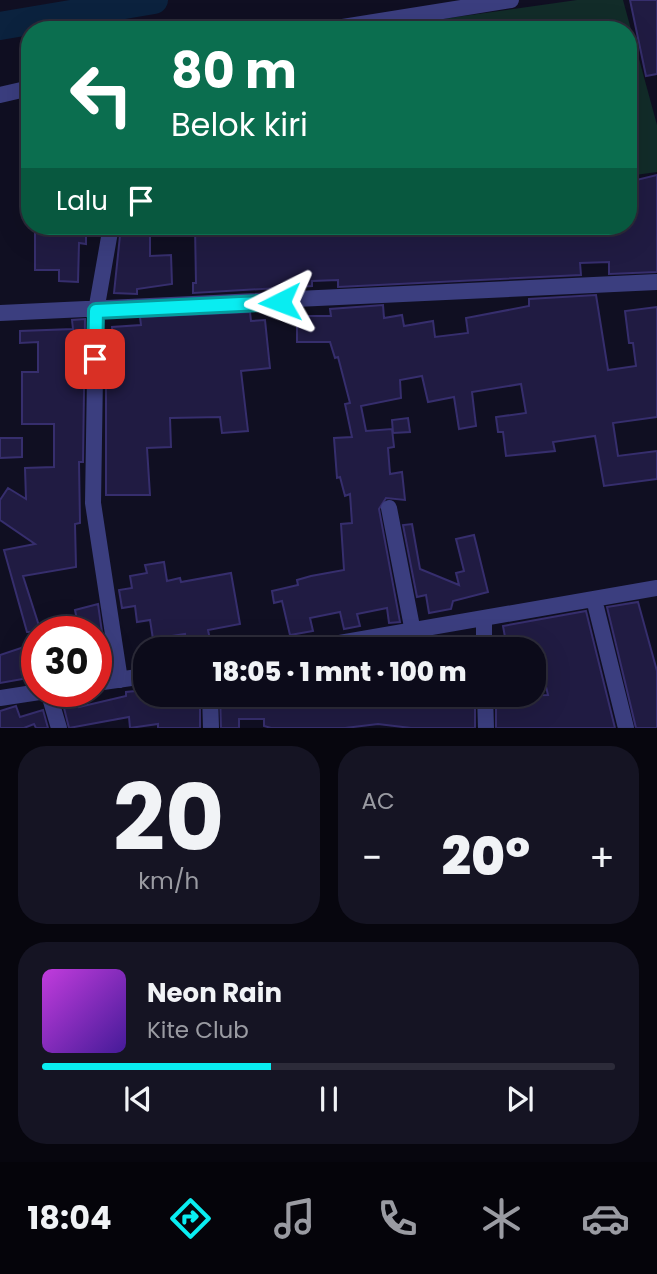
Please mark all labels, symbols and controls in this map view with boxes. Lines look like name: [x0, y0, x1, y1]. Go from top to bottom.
text: 80 m: [171, 37, 297, 105]
icon: left: [56, 49, 147, 140]
text: Belok kiri: [171, 102, 308, 147]
icon: arrive: [122, 182, 160, 220]
text: Lalu: [56, 183, 108, 219]
position arrow: [243, 265, 317, 339]
pin: [65, 329, 125, 389]
icon: arrive: [76, 340, 114, 378]
speed limit sign: 30: [21, 616, 112, 707]
text: 18:05 · 1 mnt · 100 m: [212, 654, 467, 690]
text: 20: [113, 754, 224, 882]
text: AC: [362, 785, 395, 817]
text: 20°: [441, 820, 530, 893]
text: −: [362, 831, 382, 884]
text: +: [589, 831, 615, 884]
text: km/h: [138, 865, 199, 897]
text: Neon Rain: [147, 975, 282, 1011]
text: Kite Club: [147, 1014, 249, 1046]
icon: previous: [119, 1080, 157, 1118]
icon: pause: [310, 1080, 348, 1118]
icon: next: [501, 1080, 539, 1118]
icon: directions: [166, 1194, 215, 1243]
icon: music: [270, 1194, 319, 1243]
icon: phone: [373, 1194, 422, 1243]
icon: climate: [477, 1194, 526, 1243]
icon: car: [581, 1194, 630, 1243]
text: 18:04: [27, 1195, 112, 1240]

